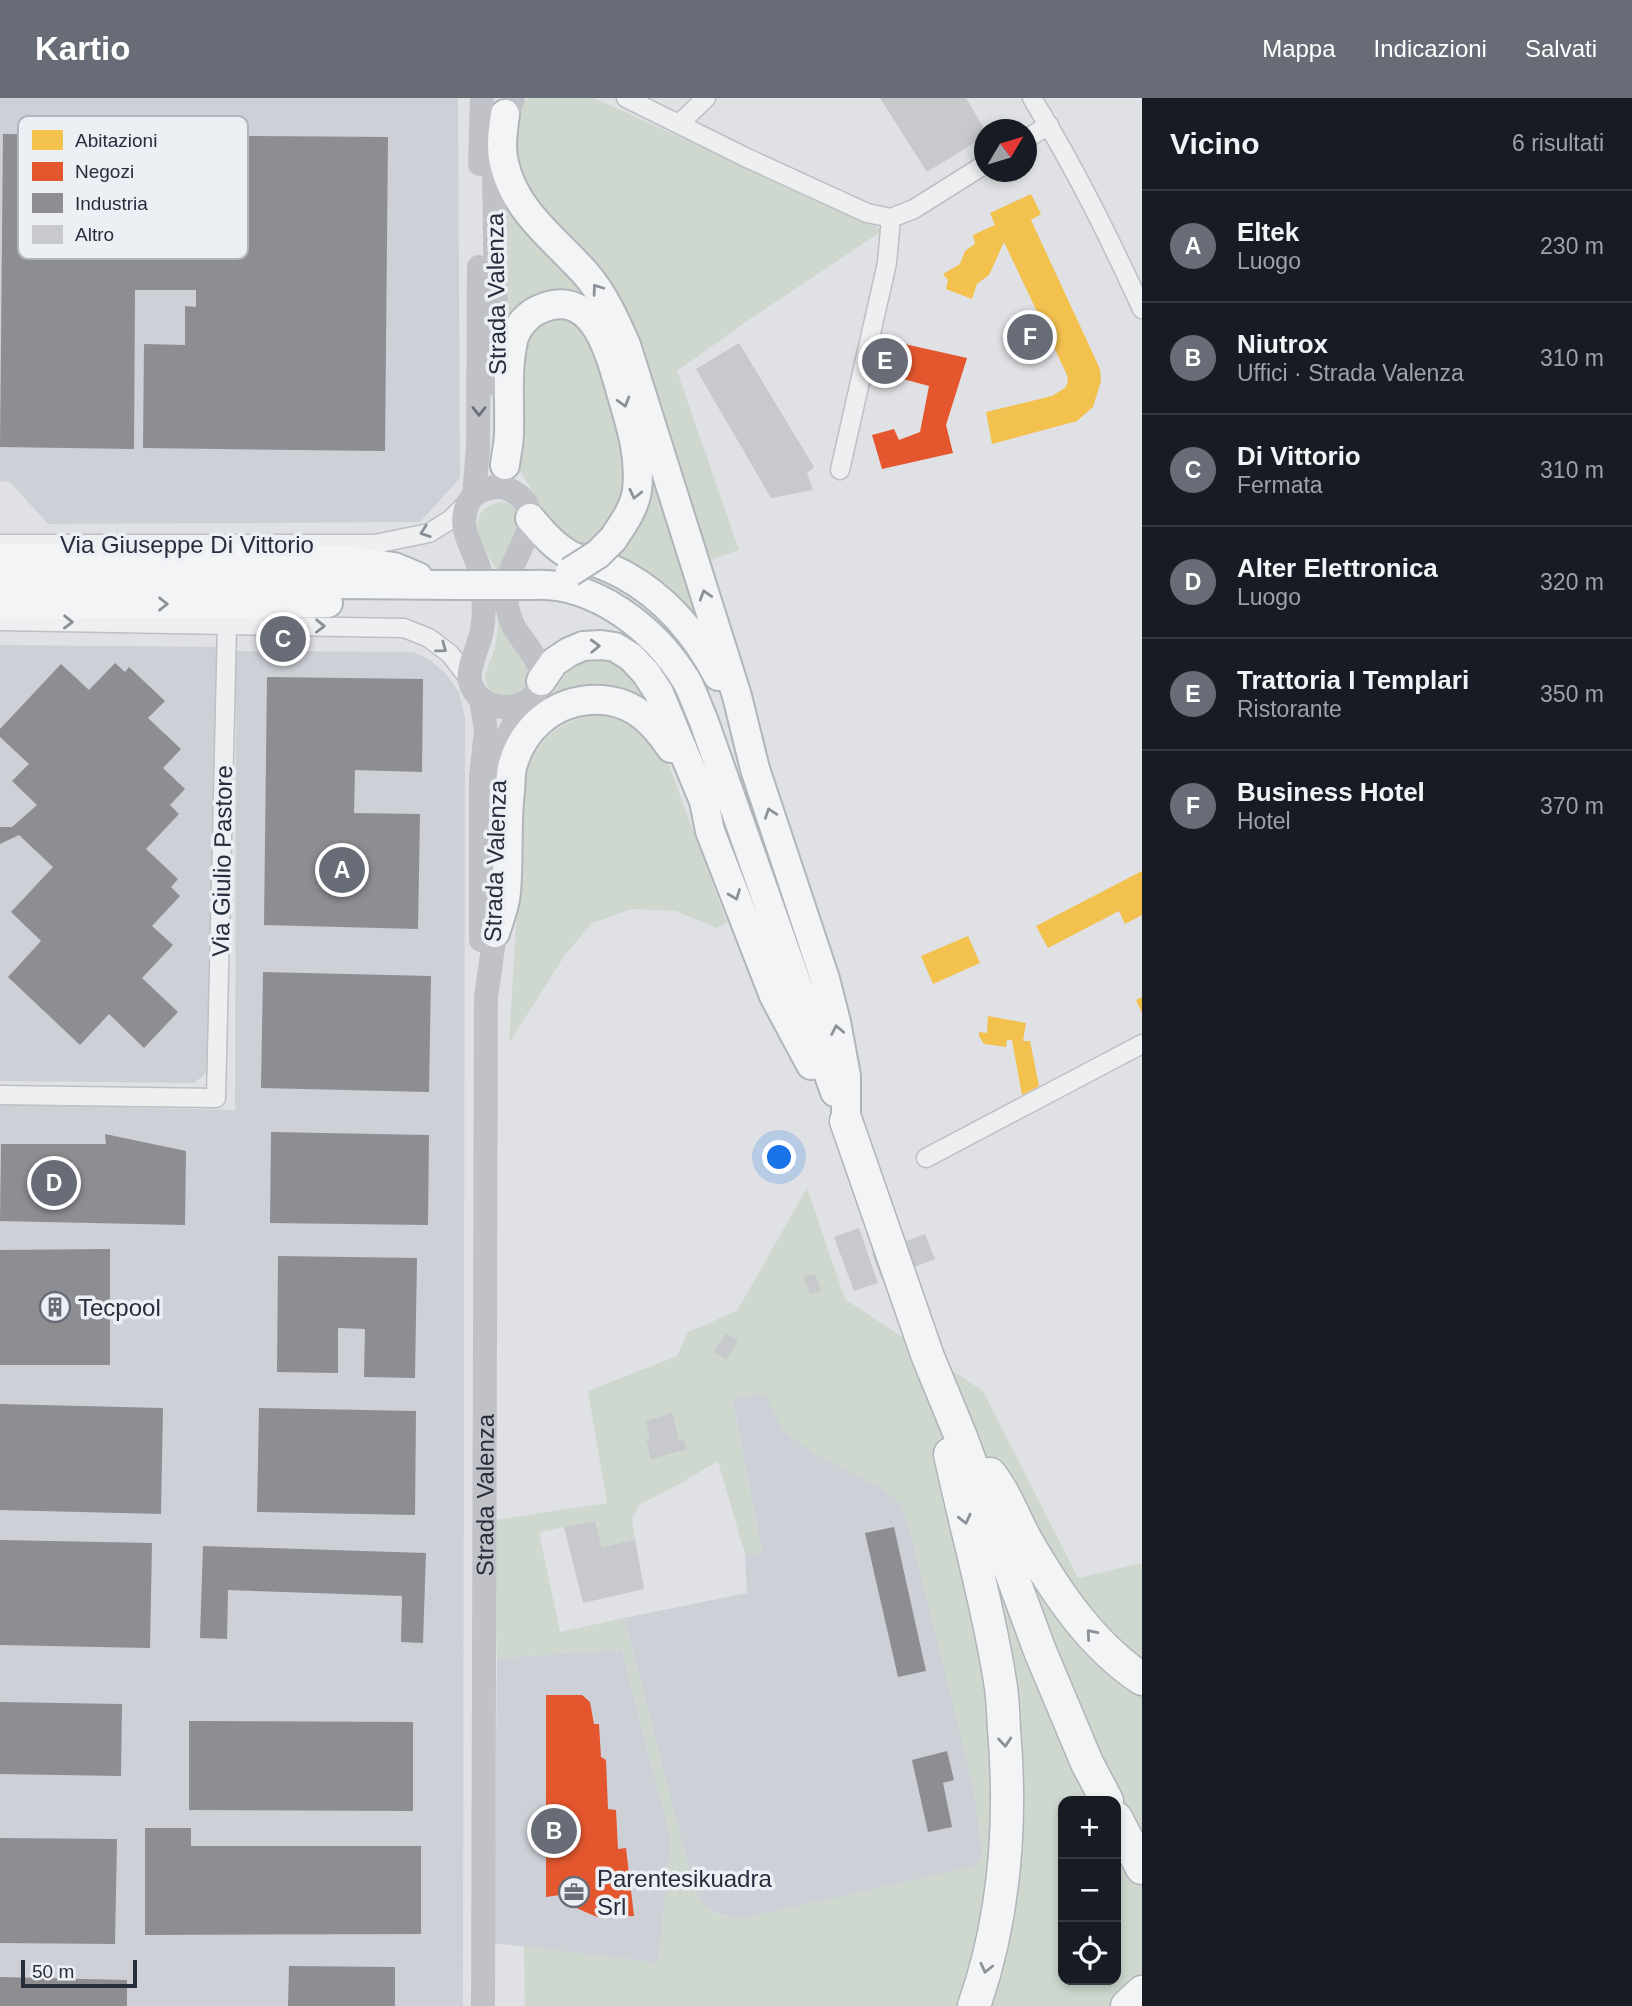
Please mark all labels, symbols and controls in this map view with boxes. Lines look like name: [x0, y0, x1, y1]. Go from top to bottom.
text: Kartio: [35, 30, 130, 67]
text: Mappa: [1262, 35, 1336, 62]
text: Indicazioni: [1374, 35, 1487, 62]
text: Salvati: [1525, 35, 1597, 62]
legend: [18, 116, 248, 259]
north arrow: [974, 119, 1037, 182]
text: Vicino: [1170, 127, 1259, 160]
text: Abitazioni: [75, 130, 157, 151]
text: 6 risultati: [1512, 130, 1604, 156]
text: Negozi: [75, 161, 134, 182]
text: Industria: [75, 193, 148, 214]
street label: Strada Valenza: [481, 212, 511, 375]
text: Eltek: [1237, 217, 1299, 247]
text: Altro: [75, 224, 114, 245]
text: A: [1185, 233, 1201, 259]
text: 230 m: [1540, 233, 1604, 259]
text: Luogo: [1237, 248, 1301, 274]
one-way arrow: [592, 284, 605, 297]
pin: F: [1007, 311, 1053, 363]
text: Niutrox: [1237, 329, 1328, 359]
pin: E: [862, 335, 908, 387]
text: B: [1185, 345, 1201, 371]
text: 310 m: [1540, 345, 1604, 371]
text: Uffici · Strada Valenza: [1237, 360, 1464, 386]
one-way arrow: [615, 395, 630, 407]
one-way arrow: [471, 406, 487, 417]
text: Di Vittorio: [1237, 441, 1361, 471]
text: C: [1185, 457, 1201, 483]
text: 310 m: [1540, 457, 1604, 483]
text: Fermata: [1237, 472, 1323, 498]
one-way arrow: [628, 488, 643, 500]
one-way arrow: [419, 524, 432, 538]
street label: Via Giuseppe Di Vittorio: [60, 531, 314, 558]
text: Alter Elettronica: [1237, 553, 1438, 583]
text: D: [1185, 569, 1201, 595]
text: 320 m: [1540, 569, 1604, 595]
text: Luogo: [1237, 584, 1301, 610]
one-way arrow: [699, 589, 713, 601]
one-way arrow: [158, 596, 168, 612]
pin: C: [260, 613, 306, 665]
one-way arrow: [63, 614, 74, 630]
one-way arrow: [315, 618, 326, 634]
one-way arrow: [590, 639, 601, 654]
one-way arrow: [434, 640, 446, 652]
text: Trattoria I Templari: [1237, 665, 1469, 695]
text: E: [1185, 681, 1201, 707]
text: 350 m: [1540, 681, 1604, 707]
text: Ristorante: [1237, 696, 1342, 722]
street label: Via Giulio Pastore: [207, 765, 237, 957]
text: Business Hotel: [1237, 777, 1425, 807]
street label: Strada Valenza: [479, 779, 511, 943]
text: F: [1186, 793, 1200, 819]
text: 370 m: [1540, 793, 1604, 819]
one-way arrow: [763, 807, 778, 819]
text: Hotel: [1237, 808, 1291, 834]
pin: A: [319, 844, 365, 896]
one-way arrow: [726, 888, 740, 900]
one-way arrow: [831, 1024, 846, 1036]
your location: [762, 1140, 796, 1174]
pin: D: [31, 1157, 77, 1209]
building icon: Tecpool: [38, 1290, 72, 1324]
place label: Tecpool: [78, 1294, 161, 1321]
street label: Strada Valenza: [471, 1413, 498, 1576]
one-way arrow: [957, 1513, 971, 1525]
one-way arrow: [1087, 1629, 1099, 1642]
one-way arrow: [998, 1737, 1013, 1748]
map controls: [1058, 1796, 1121, 1985]
button: +: [1058, 1796, 1121, 1859]
pin: B: [531, 1805, 577, 1857]
button: −: [1058, 1859, 1121, 1922]
place label: Parentesikuadra Srl: [597, 1865, 772, 1920]
office icon: Parentesikuadra Srl: [557, 1875, 591, 1909]
button: locate: [1058, 1922, 1121, 1985]
scale bar: [21, 1957, 136, 1989]
text: 50 m: [32, 1961, 74, 1982]
one-way arrow: [980, 1962, 994, 1974]

